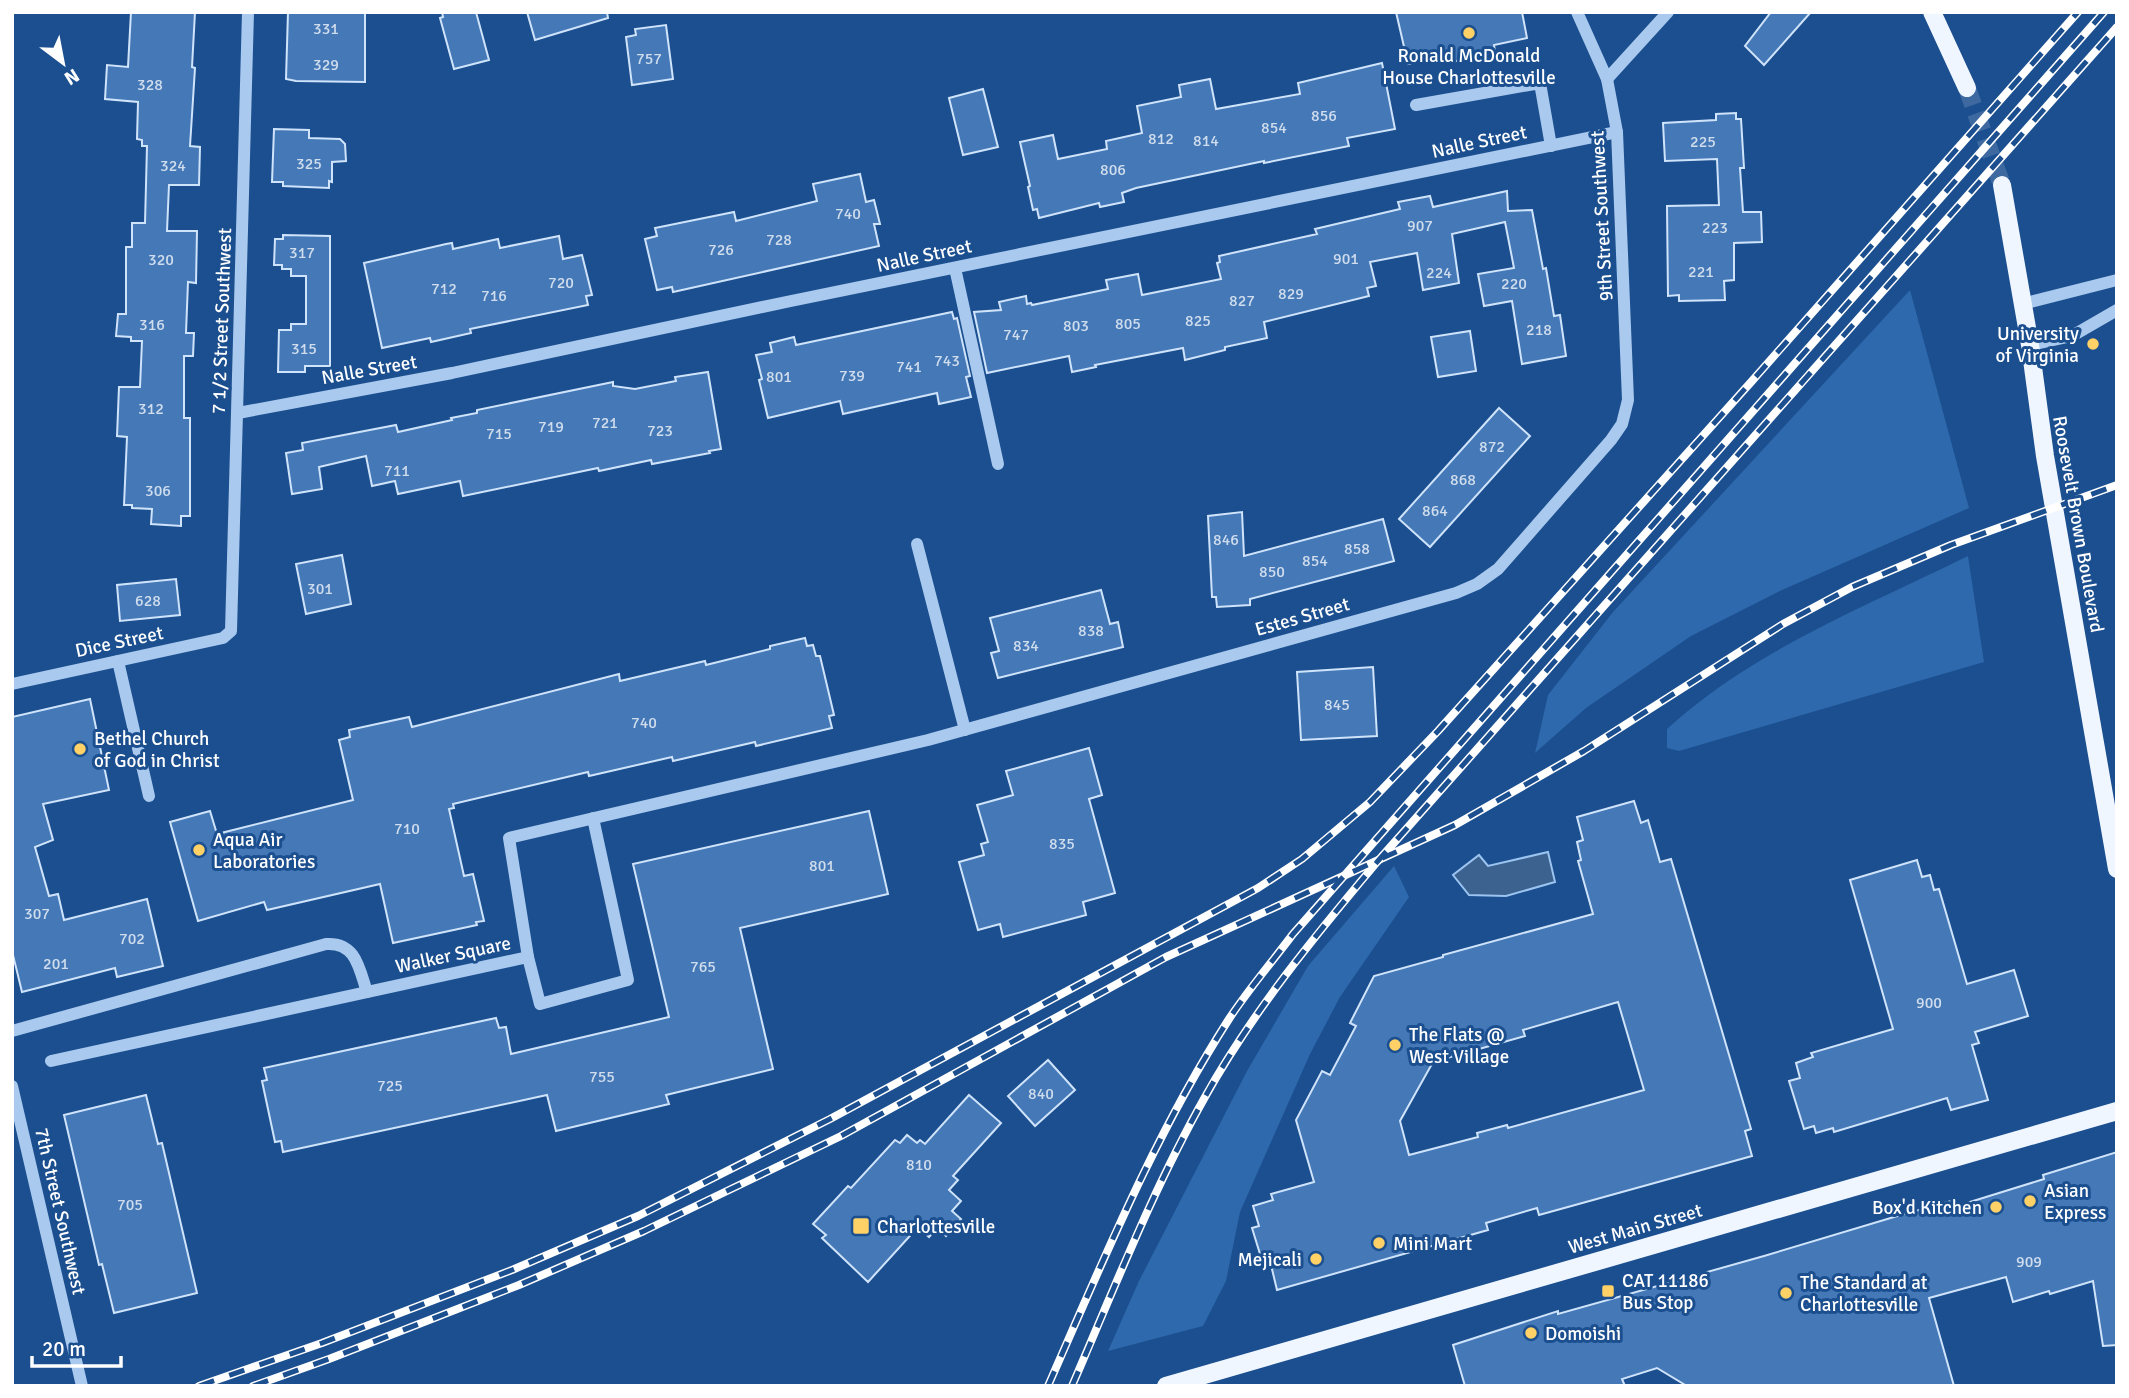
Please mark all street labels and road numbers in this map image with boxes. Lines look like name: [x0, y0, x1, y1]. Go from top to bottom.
street label: Nalle Street: [1430, 120, 1529, 164]
street label: 9th Street Southwest: [1586, 130, 1618, 302]
street label: 7 1/2 Street Southwest: [207, 227, 237, 415]
street label: Nalle Street: [875, 234, 974, 278]
street label: Nalle Street: [320, 350, 419, 390]
street label: Roosevelt Brown Boulevard: [2047, 414, 2109, 635]
street label: Estes Street: [1252, 592, 1353, 642]
street label: Dice Street: [73, 621, 166, 663]
street label: Walker Square: [393, 931, 513, 979]
street label: 7th Street Southwest: [29, 1125, 91, 1297]
street label: West Main Street: [1566, 1198, 1705, 1260]

